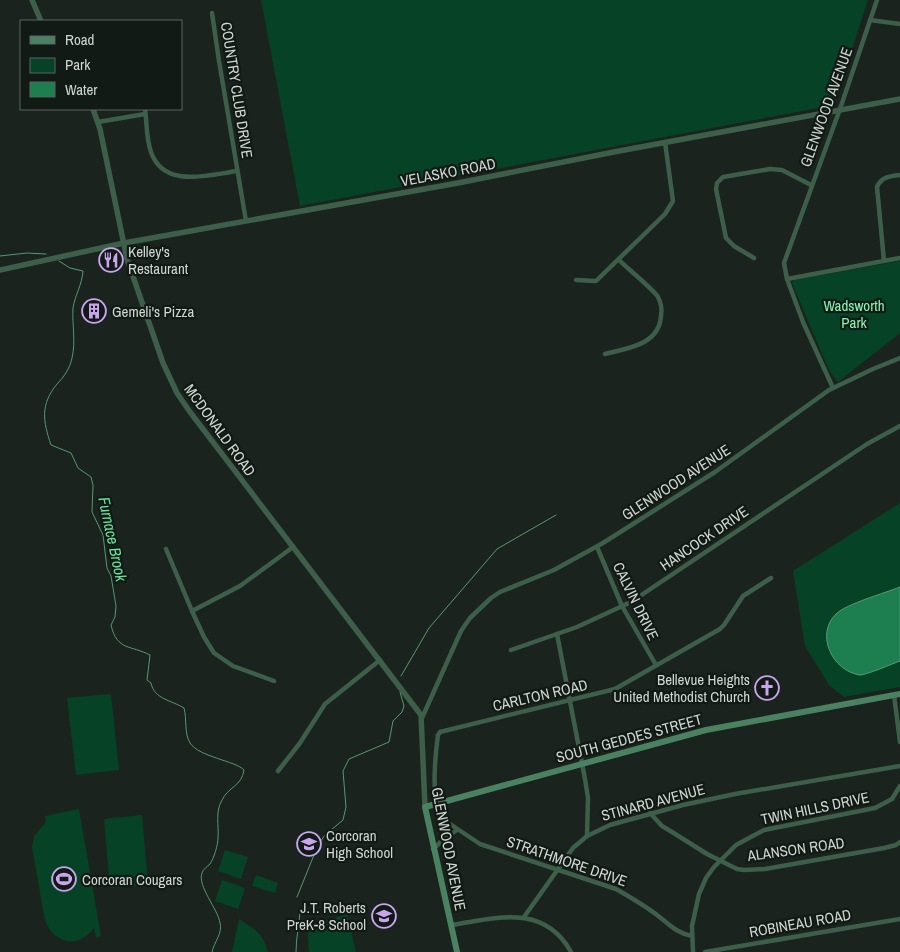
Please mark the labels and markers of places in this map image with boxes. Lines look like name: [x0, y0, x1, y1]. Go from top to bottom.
place label: Kelley's Restaurant: [128, 241, 189, 279]
restaurant icon: Kelley's Restaurant: [98, 247, 124, 273]
building icon: Gemeli's Pizza: [81, 298, 107, 324]
place label: Gemeli's Pizza: [112, 301, 194, 322]
place label: Bellevue Heights United Methodist Church: [613, 669, 750, 707]
church icon: Bellevue Heights United Methodist Church: [754, 675, 780, 701]
place label: Corcoran High School: [326, 825, 393, 863]
school or university icon: Corcoran High School: [296, 831, 322, 857]
sports icon: Corcoran Cougars: [51, 866, 77, 892]
place label: Corcoran Cougars: [82, 869, 183, 890]
place label: J.T. Roberts PreK-8 School: [287, 897, 366, 935]
school or university icon: J.T. Roberts PreK-8 School: [371, 903, 397, 929]

